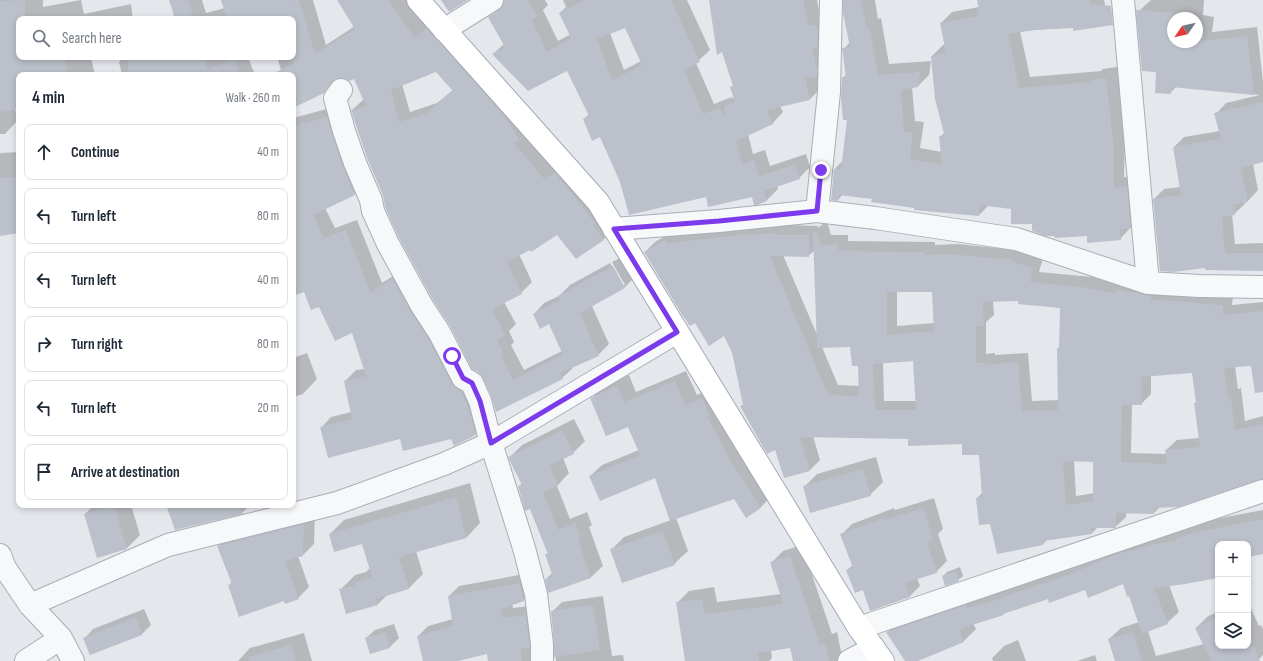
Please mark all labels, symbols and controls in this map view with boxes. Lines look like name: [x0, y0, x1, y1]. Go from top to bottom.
north arrow: [1167, 12, 1203, 48]
search box: [16, 16, 296, 60]
icon: search: [30, 27, 52, 49]
text: Search here: [62, 29, 122, 48]
text: 4 min: [32, 88, 65, 108]
text: Walk · 260 m: [226, 90, 280, 106]
icon: ahead: [33, 141, 55, 163]
text: Continue: [71, 143, 120, 162]
text: 40 m: [257, 144, 279, 160]
route end: [812, 161, 830, 179]
icon: left: [33, 205, 55, 227]
text: Turn left: [71, 207, 116, 226]
text: 80 m: [257, 208, 279, 224]
icon: left: [33, 269, 55, 291]
text: Turn left: [71, 271, 116, 290]
text: 40 m: [257, 272, 279, 288]
icon: right: [33, 333, 55, 355]
text: Turn right: [71, 335, 123, 354]
text: 80 m: [257, 336, 279, 352]
route start: [443, 347, 461, 365]
icon: left: [33, 397, 55, 419]
text: Turn left: [71, 399, 116, 418]
text: 20 m: [257, 400, 279, 416]
icon: arrive: [33, 461, 55, 483]
text: Arrive at destination: [71, 463, 180, 482]
map controls: [1215, 541, 1251, 649]
button: +: [1215, 541, 1251, 577]
button: −: [1215, 577, 1251, 613]
button: layers: [1215, 613, 1251, 649]

